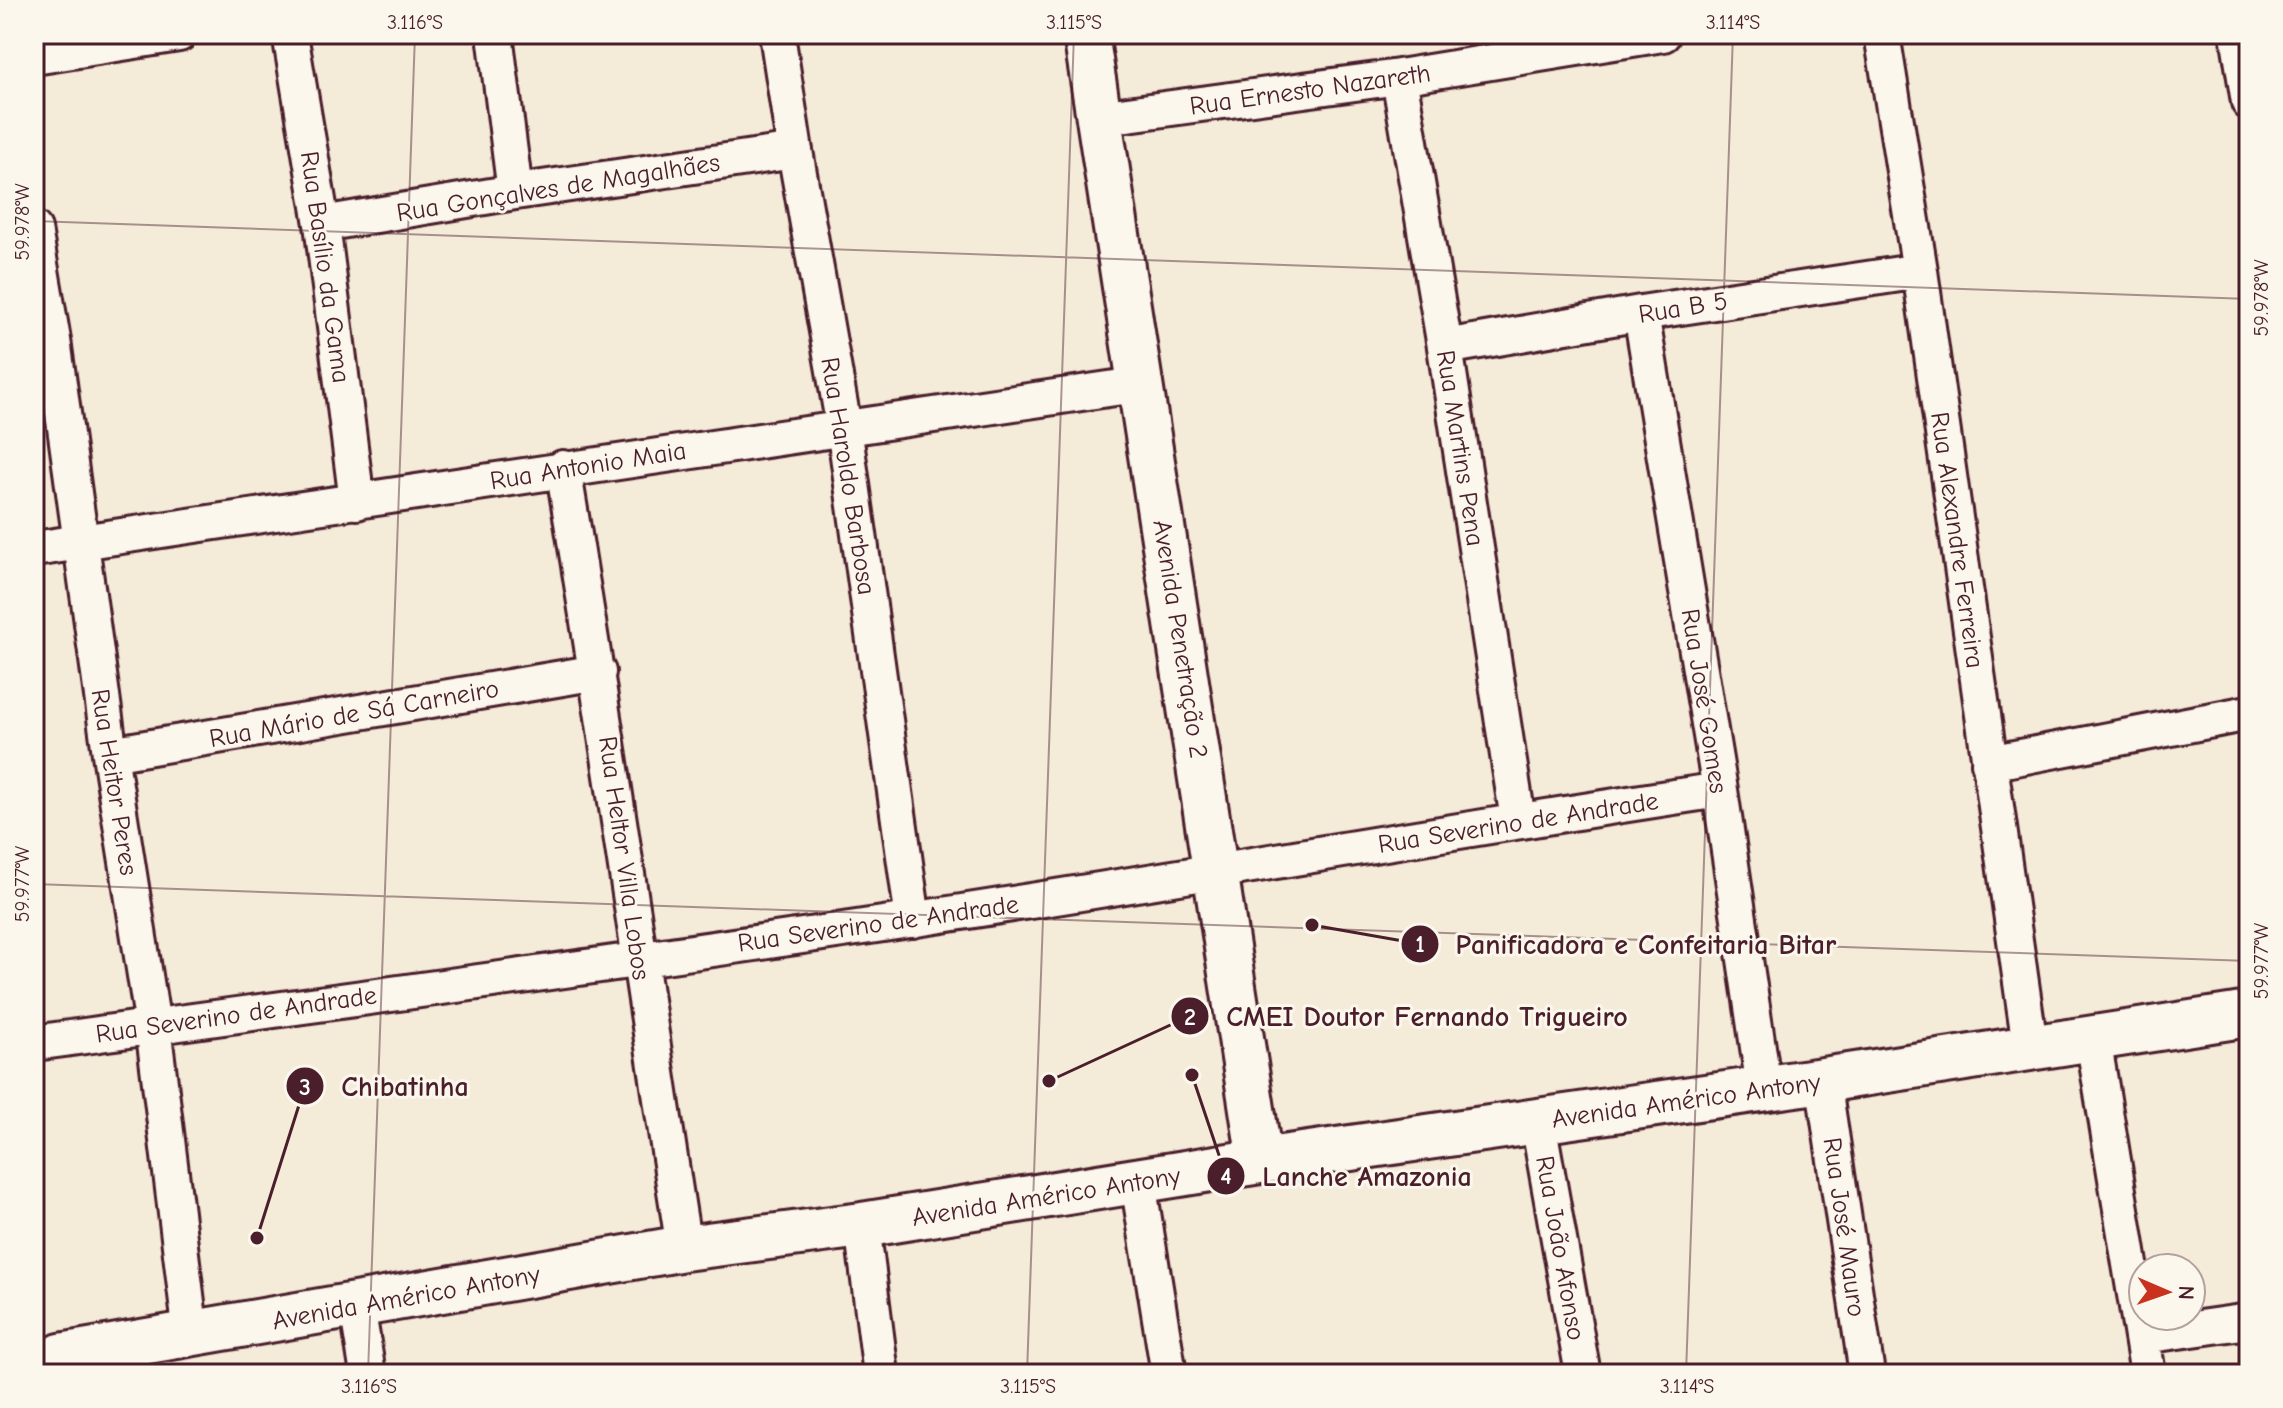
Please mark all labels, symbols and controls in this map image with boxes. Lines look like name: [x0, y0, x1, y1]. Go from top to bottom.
text: 3.116°S: [387, 11, 443, 34]
text: 3.115°S: [1046, 11, 1102, 34]
text: 3.114°S: [1706, 11, 1760, 34]
street label: Rua Ernesto Nazareth: [1188, 58, 1433, 122]
street label: Rua Gonçalves de Magalhães: [394, 148, 722, 228]
street label: Rua Basílio da Gama: [294, 149, 356, 385]
text: 59.978°W: [11, 183, 34, 261]
text: 59.978°W: [2250, 259, 2273, 337]
street label: Rua B 5: [1636, 286, 1730, 330]
street label: Rua Martins Pena: [1430, 348, 1490, 548]
street label: Rua Haroldo Barbosa: [814, 355, 882, 597]
street label: Rua Alexandre Ferreira: [1924, 410, 1990, 670]
street label: Rua Antonio Maia: [488, 436, 688, 496]
street label: Avenida Penetração 2: [1146, 518, 1214, 761]
street label: Rua José Gomes: [1675, 607, 1733, 796]
street label: Rua Mário de Sá Carneiro: [207, 674, 501, 754]
street label: Rua Heitor Peres: [84, 687, 144, 877]
street label: Rua Heltor Villa Lobos: [592, 734, 656, 982]
street label: Rua Severino de Andrade: [1376, 786, 1661, 860]
text: 59.977°W: [11, 845, 34, 922]
street label: Rua Severino de Andrade: [736, 889, 1021, 959]
callout: Panificadora e Confeitaria Bitar: [1400, 918, 1853, 970]
text: 59.977°W: [2250, 922, 2273, 999]
text: Panificadora e Confeitaria Bitar: [1456, 929, 1837, 961]
text: 1: [1415, 930, 1425, 958]
street label: Rua Severino de Andrade: [94, 980, 379, 1050]
callout: CMEI Doutor Fernando Trigueiro: [1170, 990, 1644, 1042]
text: CMEI Doutor Fernando Trigueiro: [1226, 1001, 1628, 1033]
text: 2: [1184, 1003, 1196, 1031]
callout: Chibatinha: [285, 1060, 485, 1112]
street label: Avenida Américo Antony: [1550, 1067, 1823, 1135]
text: Chibatinha: [341, 1071, 469, 1103]
text: 3: [299, 1073, 311, 1101]
street label: Rua José Mauro: [1817, 1135, 1871, 1319]
callout: Lanche Amazonia: [1206, 1150, 1488, 1202]
street label: Rua João Afonso: [1529, 1154, 1591, 1343]
street label: Avenida Américo Antony: [910, 1161, 1183, 1233]
text: Lanche Amazonia: [1262, 1161, 1472, 1193]
text: 4: [1220, 1162, 1232, 1190]
north arrow: [2127, 1252, 2207, 1332]
street label: Avenida Américo Antony: [270, 1260, 543, 1336]
text: N: [2173, 1285, 2199, 1300]
text: 3.116°S: [341, 1375, 397, 1398]
text: 3.115°S: [1000, 1375, 1056, 1398]
text: 3.114°S: [1660, 1375, 1714, 1398]

